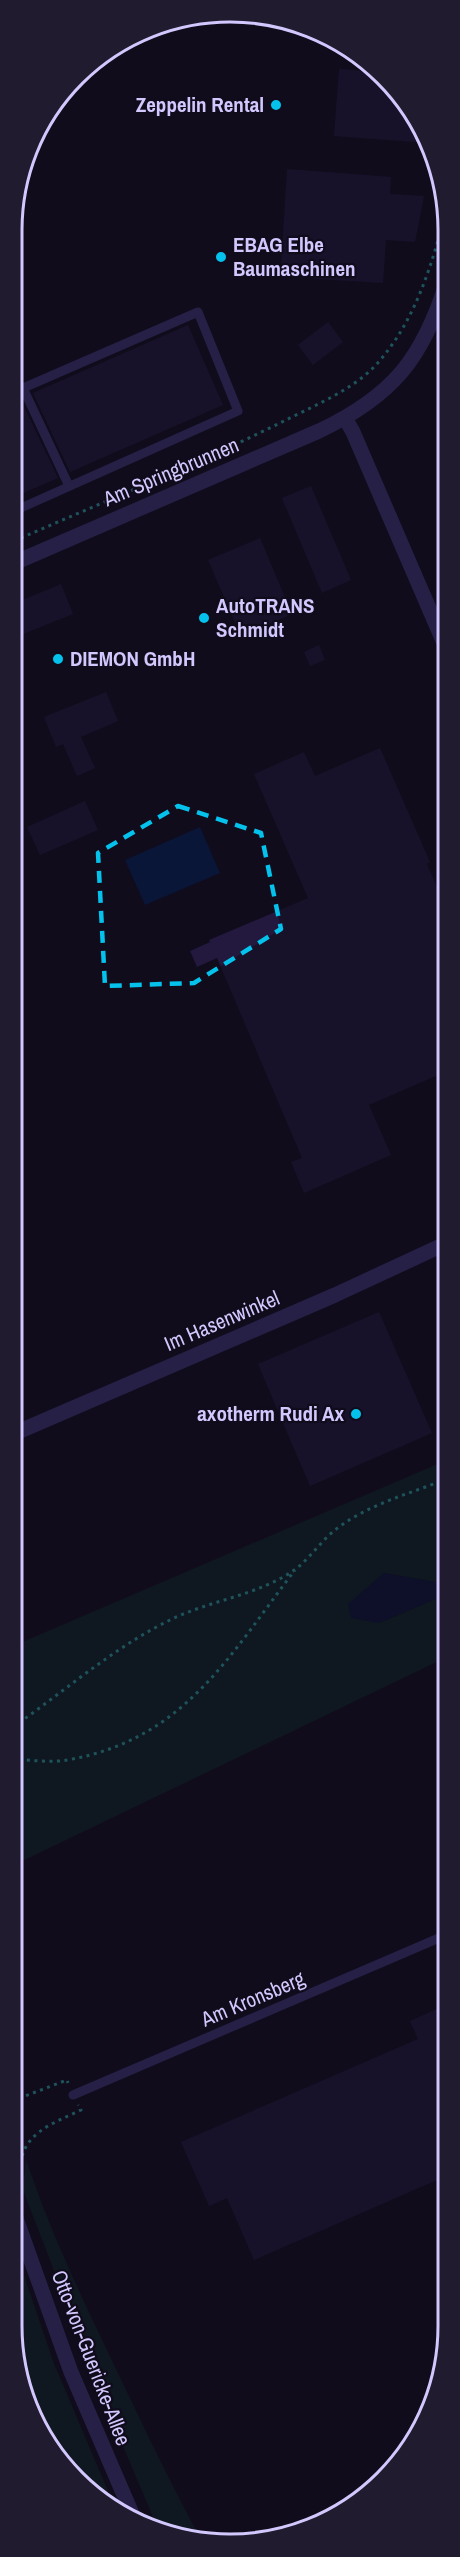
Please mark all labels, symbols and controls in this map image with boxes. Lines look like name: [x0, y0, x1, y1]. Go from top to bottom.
place label: Zeppelin Rental: [136, 90, 264, 119]
marker: Zeppelin Rental: [269, 98, 283, 112]
place label: EBAG Elbe Baumaschinen: [233, 230, 356, 283]
marker: EBAG Elbe Baumaschinen: [214, 250, 228, 264]
street label: Am Springbrunnen: [98, 430, 243, 514]
place label: AutoTRANS Schmidt: [216, 591, 315, 644]
marker: AutoTRANS Schmidt: [197, 611, 211, 625]
place label: DIEMON GmbH: [70, 644, 195, 673]
marker: DIEMON GmbH: [51, 652, 65, 666]
street label: Im Hasenwinkel: [160, 1283, 284, 1358]
place label: axotherm Rudi Ax: [197, 1399, 344, 1428]
marker: axotherm Rudi Ax: [349, 1407, 363, 1421]
street label: Am Kronsberg: [196, 1964, 310, 2034]
street label: Otto-von-Guericke-Allee: [45, 2266, 138, 2450]

